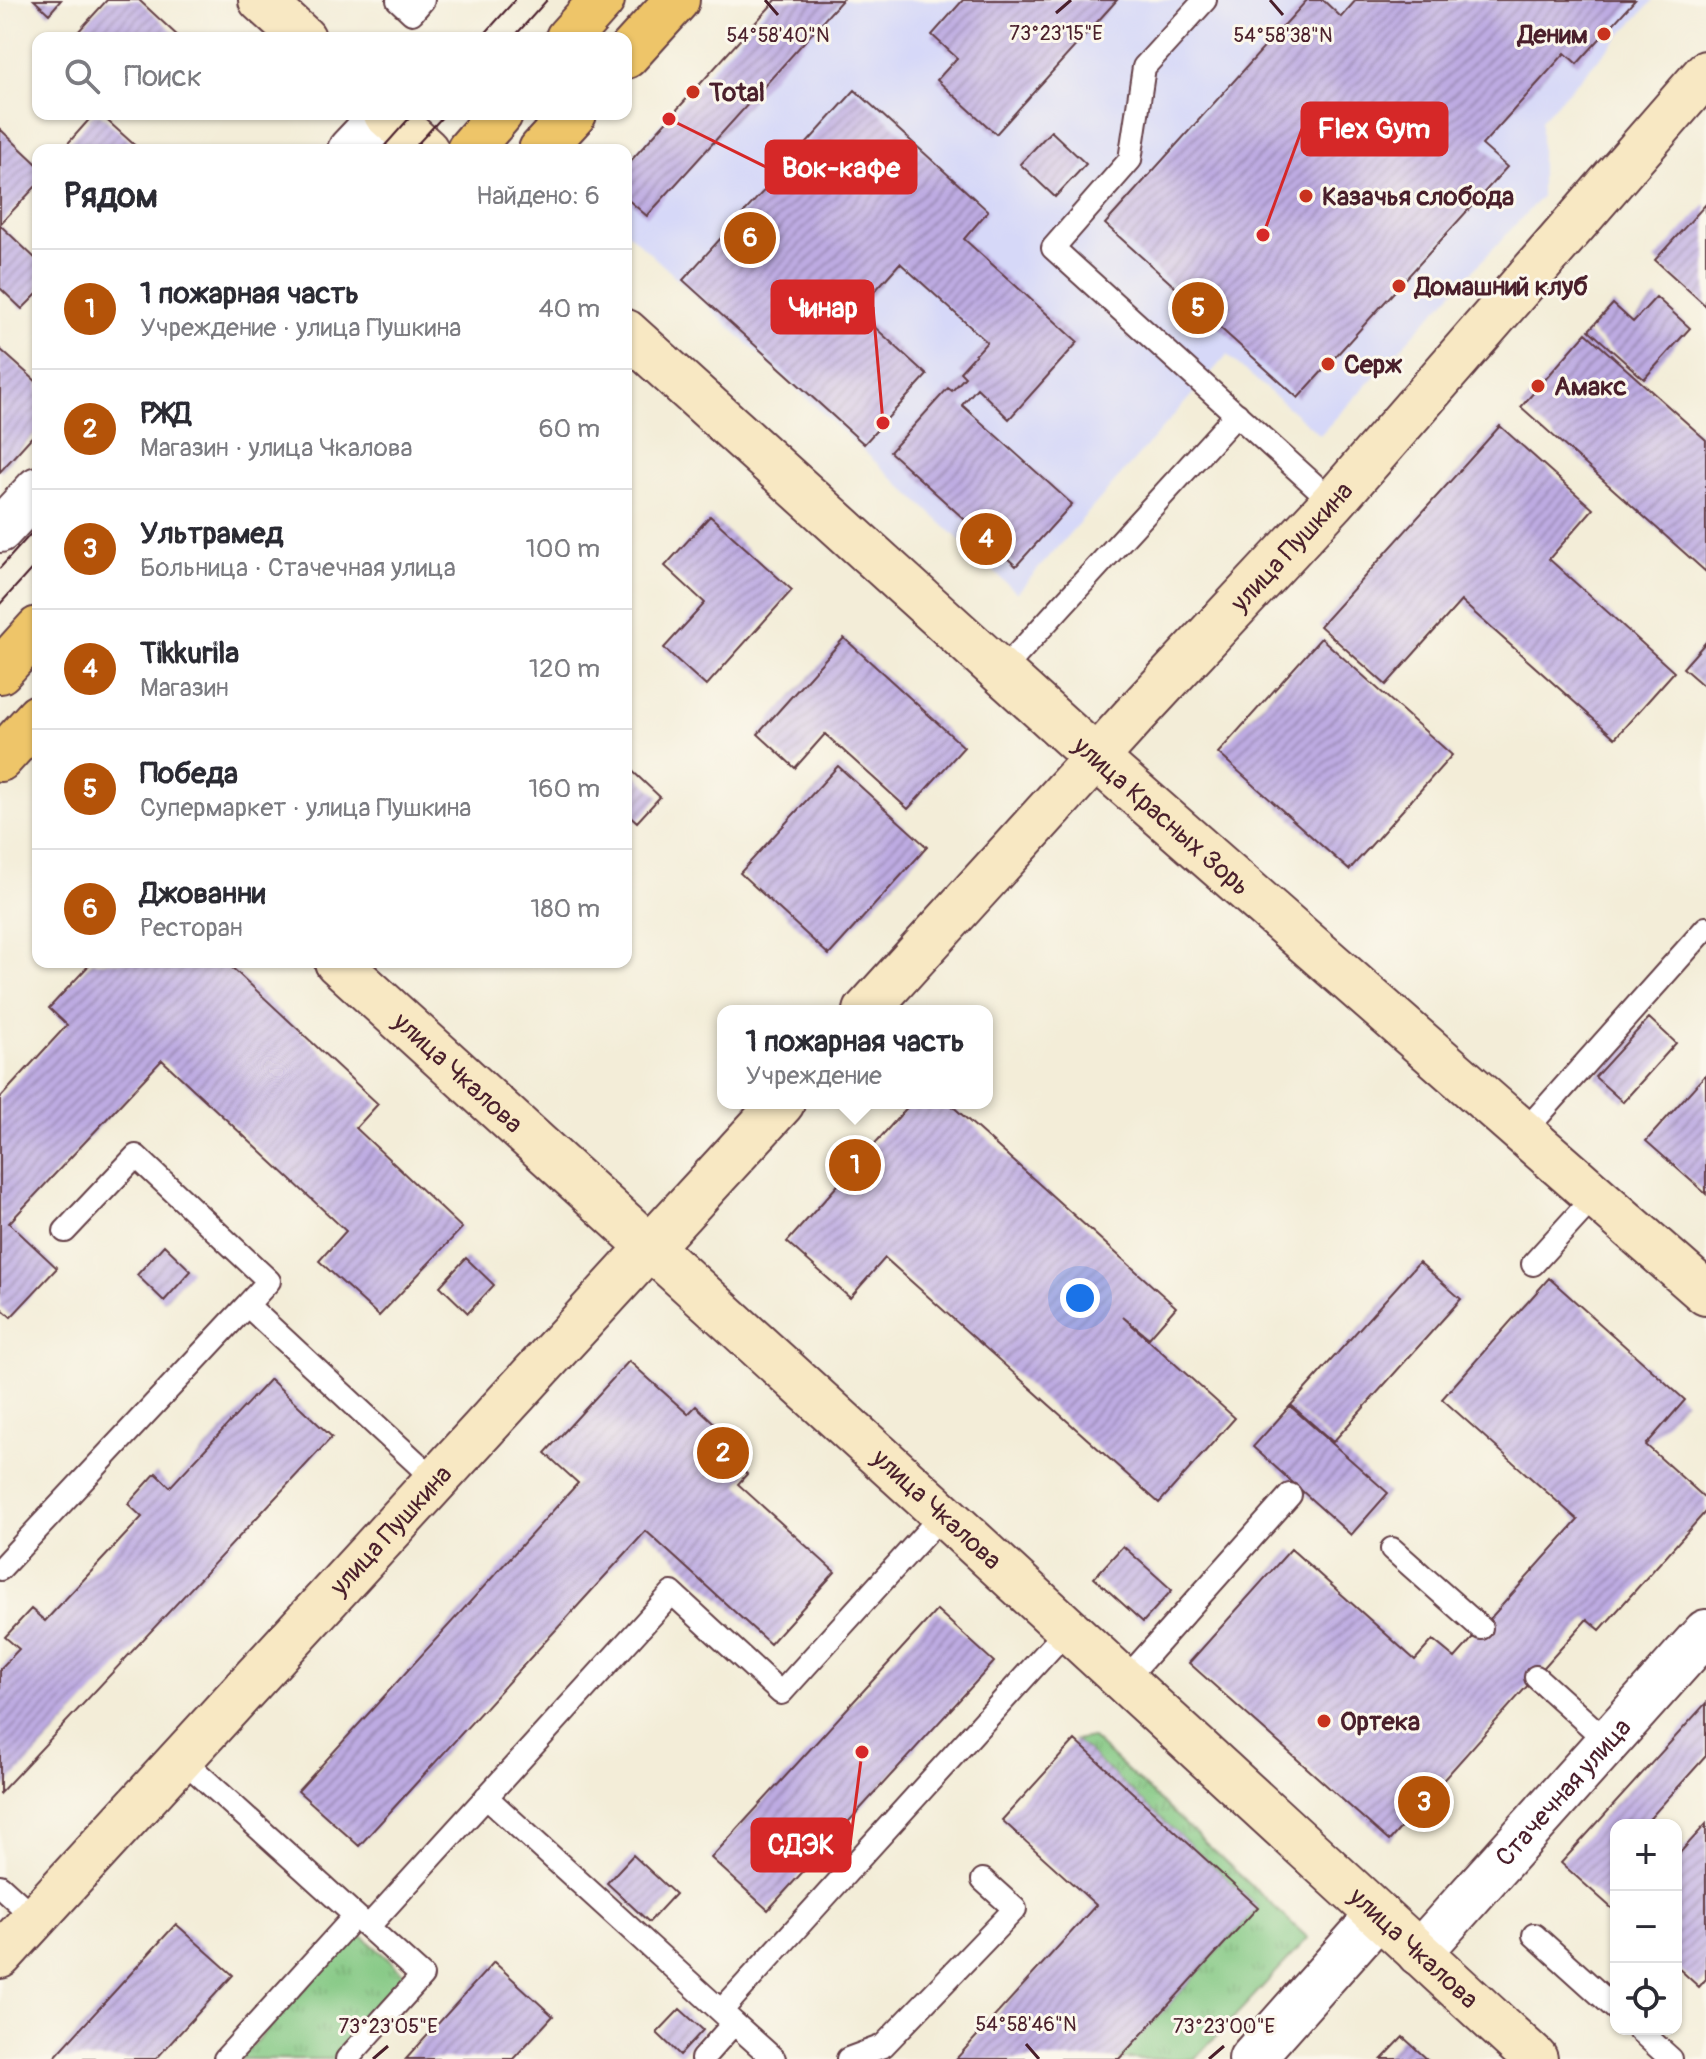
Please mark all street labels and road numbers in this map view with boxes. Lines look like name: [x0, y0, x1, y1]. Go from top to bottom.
street label: улица Пушкина: [1224, 476, 1360, 619]
street label: улица Красных Зорь: [1065, 730, 1256, 903]
street label: улица Чкалова: [385, 1005, 529, 1140]
street label: улица Чкалова: [864, 1442, 1008, 1577]
street label: улица Пушкина: [323, 1459, 459, 1603]
street label: Стачечная улица: [1489, 1712, 1638, 1873]
street label: улица Чкалова: [1341, 1880, 1485, 2016]

